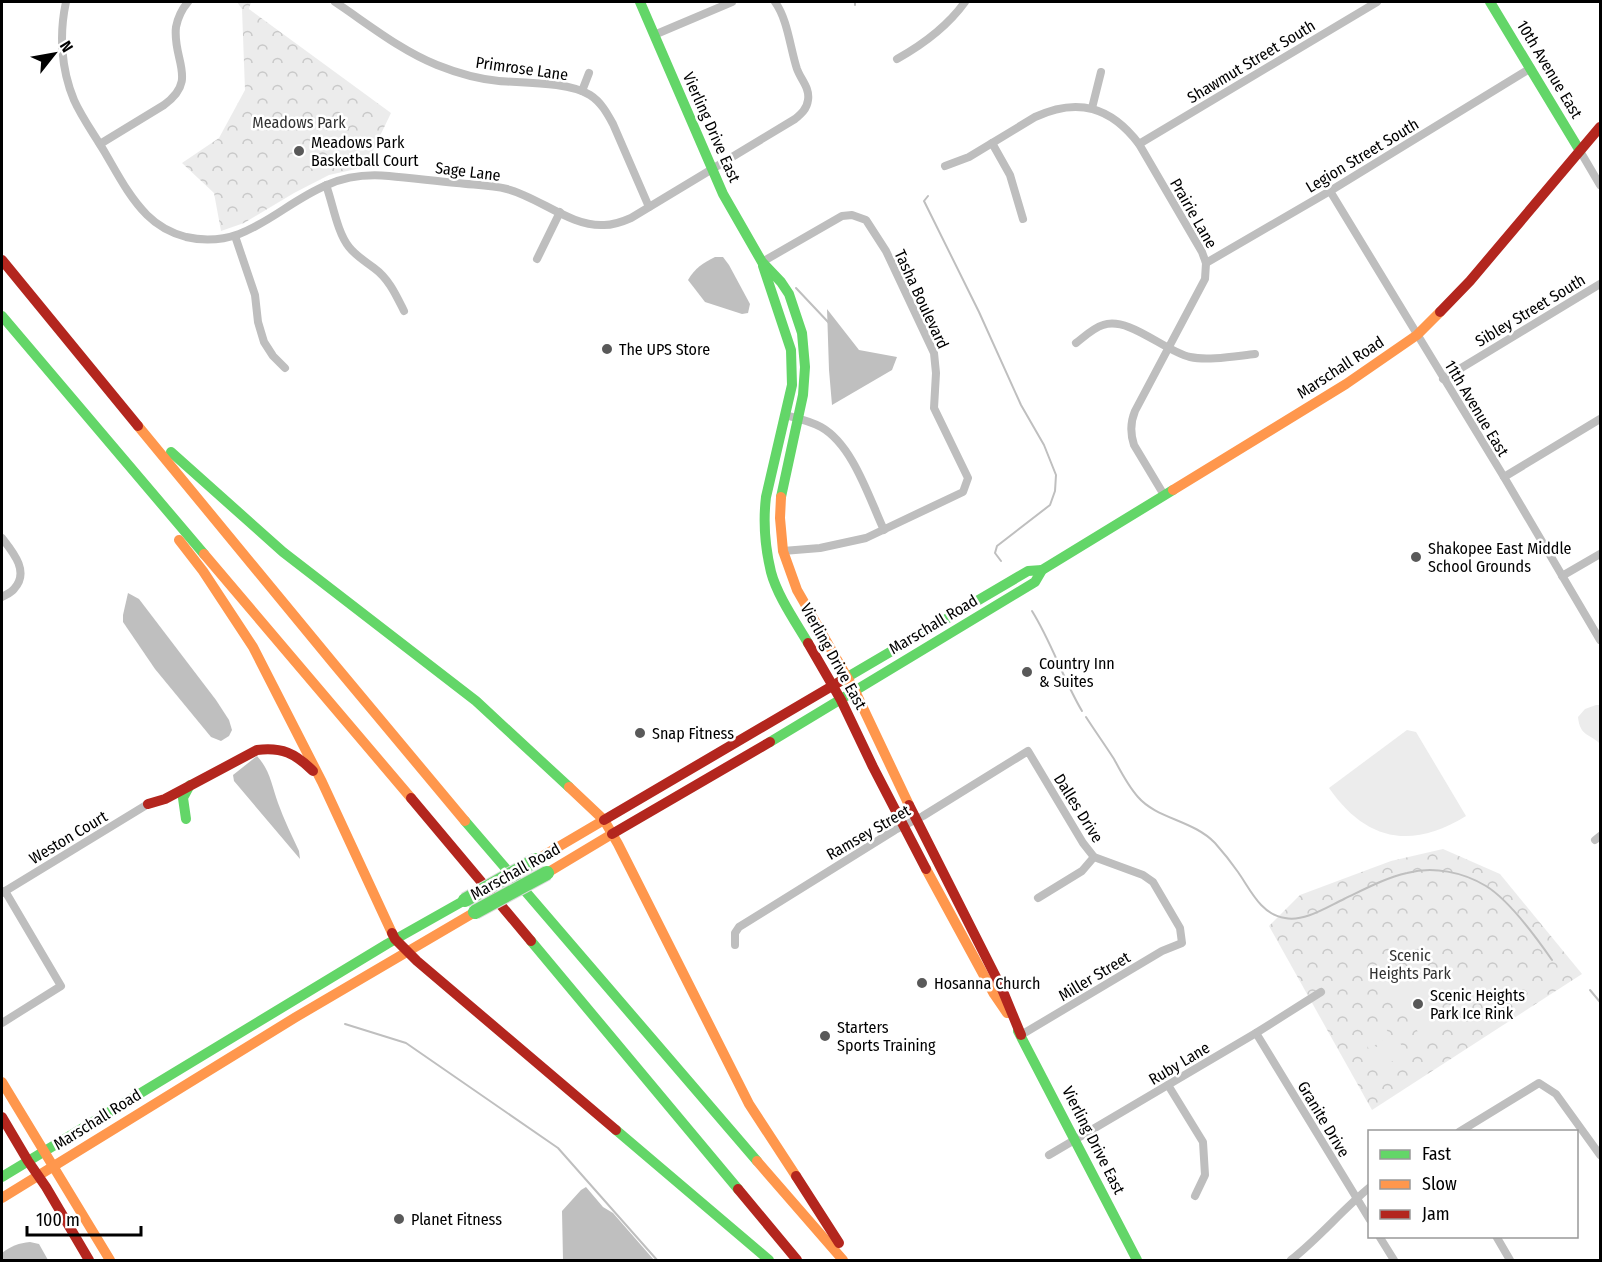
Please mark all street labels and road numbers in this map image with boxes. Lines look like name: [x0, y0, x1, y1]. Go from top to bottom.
street label: Shawmut Street South: [1184, 16, 1319, 107]
street label: 10th Avenue East: [1513, 17, 1587, 122]
street label: Primrose Lane: [474, 53, 569, 84]
street label: Vierling Drive East: [679, 69, 745, 186]
street label: Legion Street South: [1302, 114, 1422, 197]
street label: Sage Lane: [434, 158, 502, 185]
street label: Prairie Lane: [1166, 175, 1221, 252]
street label: Tasha Boulevard: [890, 247, 953, 352]
street label: Sibley Street South: [1472, 270, 1589, 351]
street label: Marschall Road: [1293, 332, 1387, 403]
street label: 11th Avenue East: [1440, 357, 1513, 460]
street label: Marschall Road: [886, 591, 981, 658]
street label: Vierling Drive East: [797, 600, 871, 713]
street label: Dalles Drive: [1050, 770, 1107, 846]
street label: Ramsey Street: [823, 800, 914, 864]
street label: Weston Court: [26, 806, 111, 868]
street label: Marschall Road: [467, 839, 563, 904]
street label: Miller Street: [1055, 947, 1134, 1005]
street label: Ruby Lane: [1145, 1038, 1213, 1089]
street label: Granite Drive: [1294, 1078, 1354, 1161]
street label: Vierling Drive East: [1058, 1083, 1129, 1198]
street label: Marschall Road: [50, 1085, 145, 1154]

